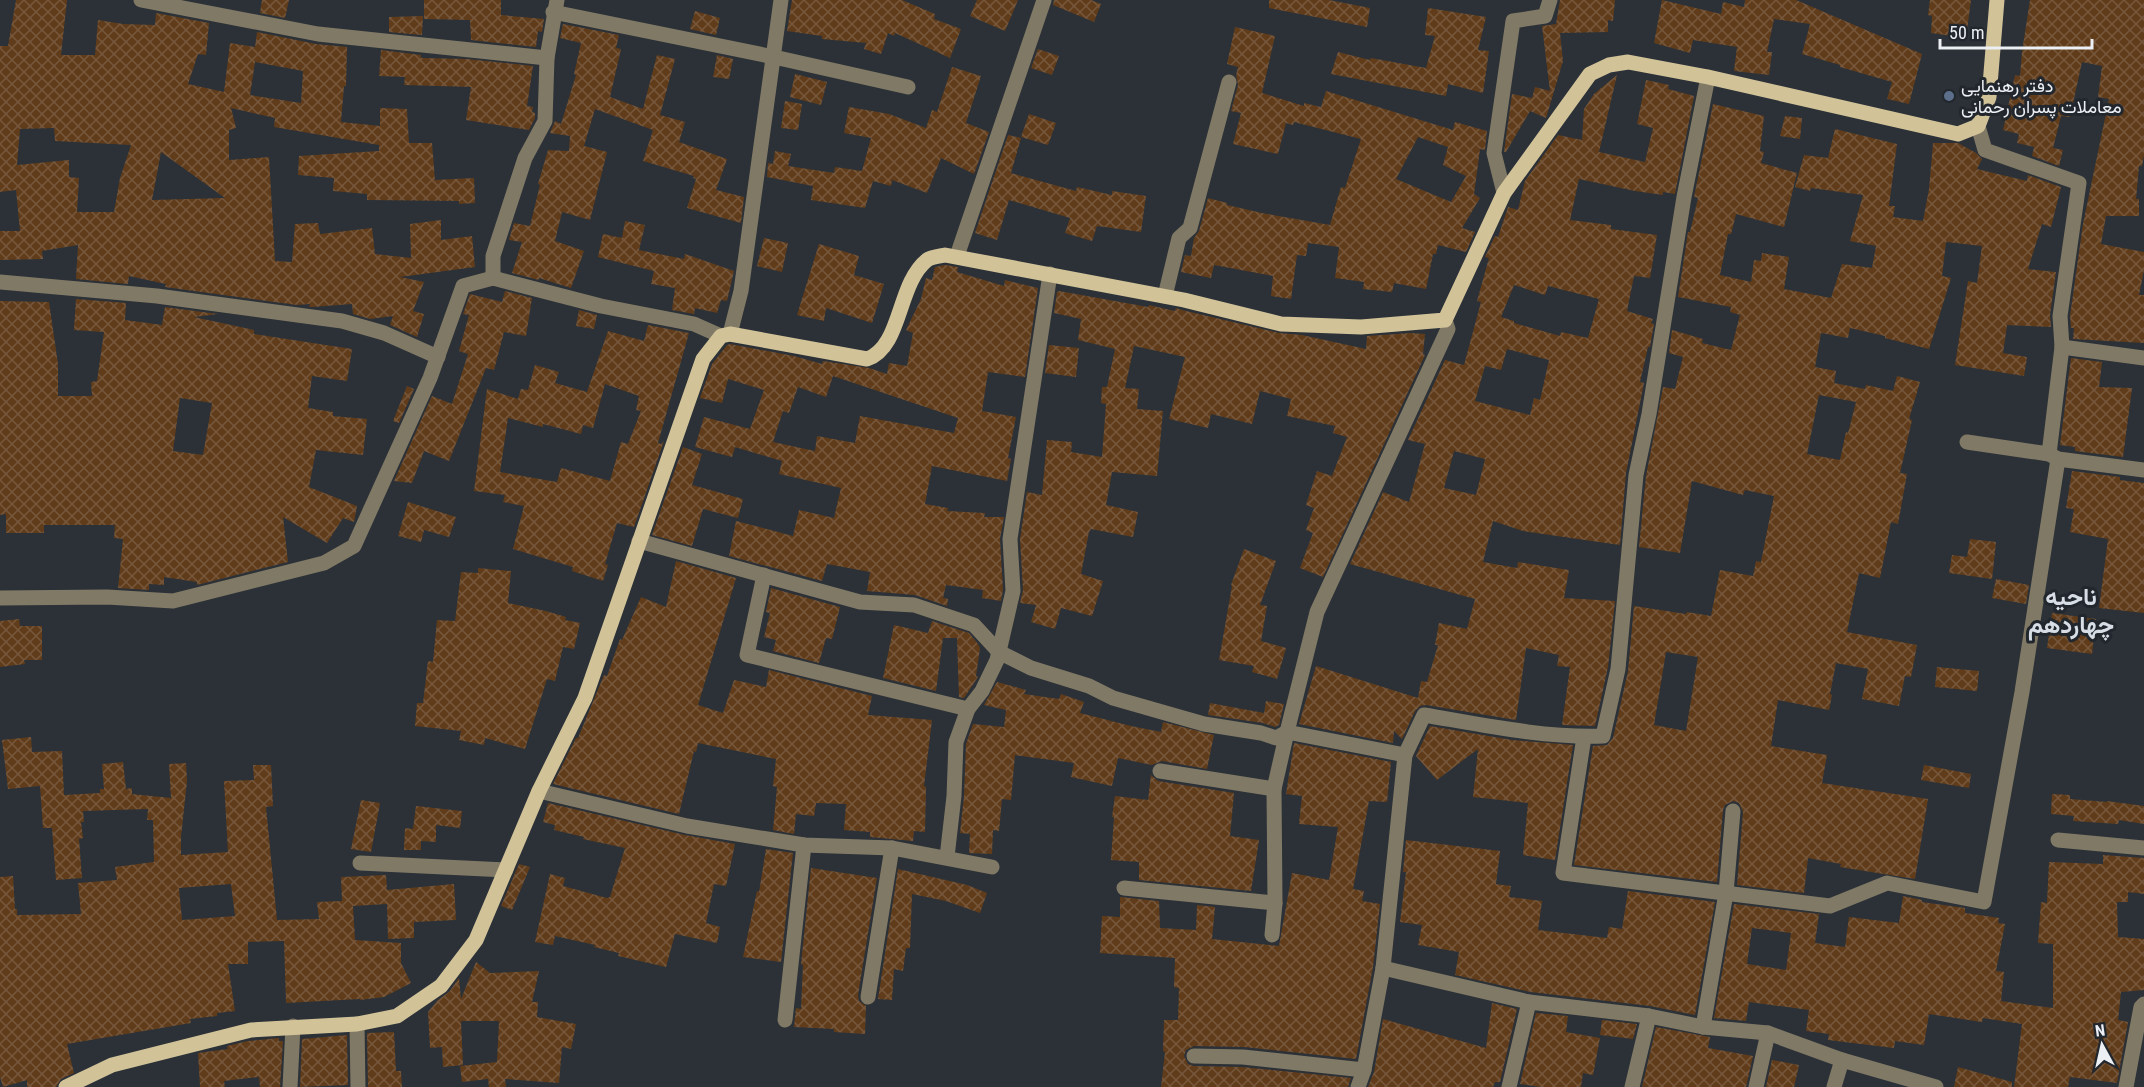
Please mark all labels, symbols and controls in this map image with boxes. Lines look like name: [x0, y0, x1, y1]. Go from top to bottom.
scale bar: [1940, 12, 2092, 50]
text: 50 m: [1949, 22, 1984, 43]
place label: دفتر رهنمایی معاملات پسران رحمانی: [1961, 75, 2122, 119]
marker: دفتر رهنمایی معاملات پسران رحمانی: [1942, 89, 1956, 103]
district label: ناحیه چهاردهم: [2028, 583, 2114, 641]
north arrow: [2072, 1015, 2132, 1075]
text: N: [2094, 1021, 2106, 1041]

